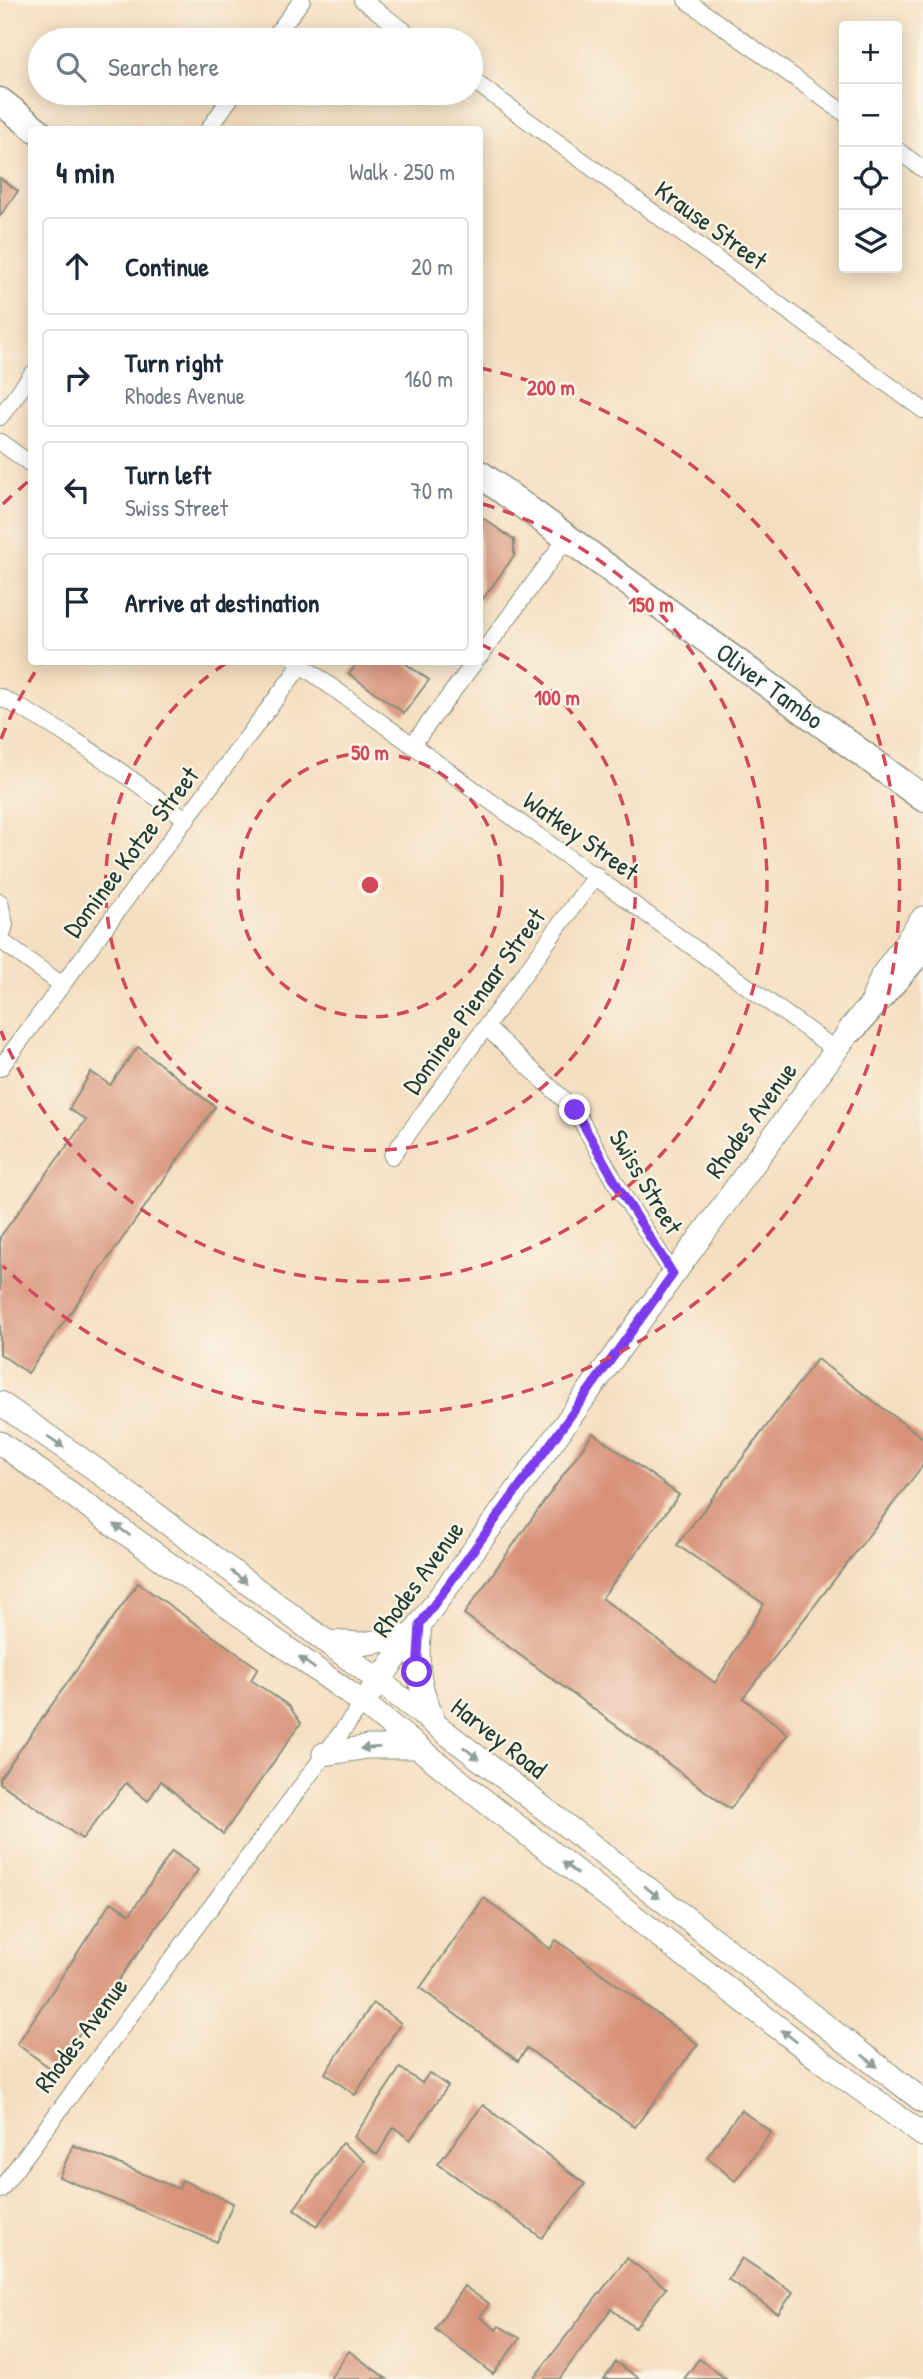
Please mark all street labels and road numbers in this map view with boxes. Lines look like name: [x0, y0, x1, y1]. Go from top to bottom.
street label: Krause Street: [648, 172, 775, 278]
street label: Oliver Tambo: [709, 634, 831, 737]
street label: Dominee Kotze Street: [55, 758, 207, 944]
street label: Watkey Street: [516, 783, 647, 889]
street label: Dominee Pienaar Street: [394, 900, 554, 1101]
street label: Rhodes Avenue: [697, 1055, 805, 1185]
street label: Swiss Street: [601, 1123, 692, 1242]
street label: Rhodes Avenue: [364, 1514, 472, 1644]
street label: Harvey Road: [444, 1689, 554, 1786]
street label: Rhodes Avenue: [26, 1970, 135, 2099]

